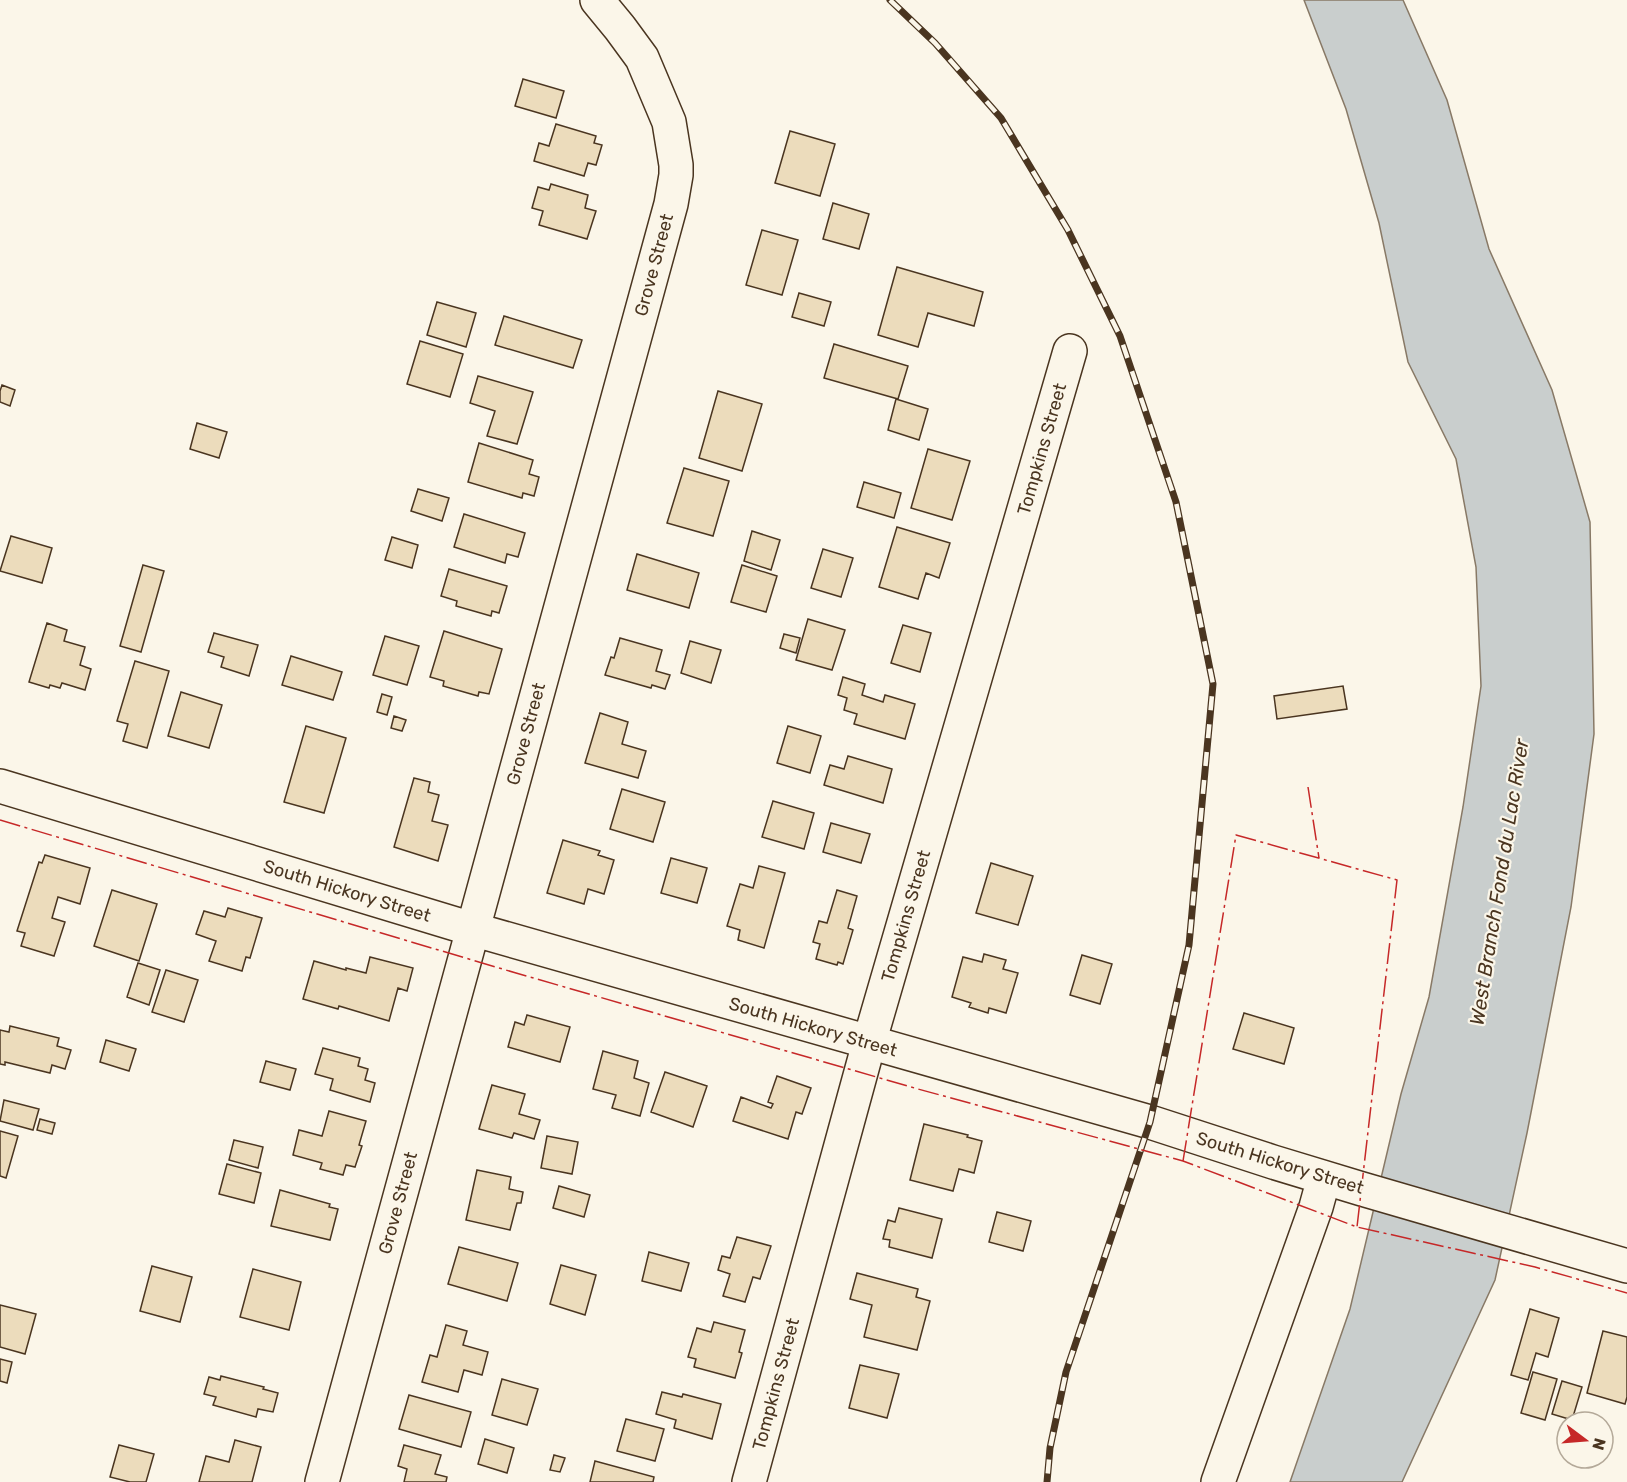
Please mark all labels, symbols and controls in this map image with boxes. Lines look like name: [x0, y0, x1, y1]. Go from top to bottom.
street label: Grove Street: [630, 211, 678, 319]
street label: Tompkins Street: [1013, 381, 1071, 517]
street label: Grove Street: [502, 680, 550, 788]
water label: West Branch Fond du Lac River: [1464, 736, 1534, 1027]
street label: Tompkins Street: [877, 848, 935, 984]
street label: South Hickory Street: [261, 855, 433, 927]
street label: South Hickory Street: [726, 992, 900, 1062]
street label: South Hickory Street: [1194, 1127, 1366, 1199]
street label: Grove Street: [374, 1149, 422, 1257]
street label: Tompkins Street: [748, 1315, 804, 1453]
north arrow: [1555, 1410, 1615, 1470]
text: N: [1588, 1436, 1610, 1452]

